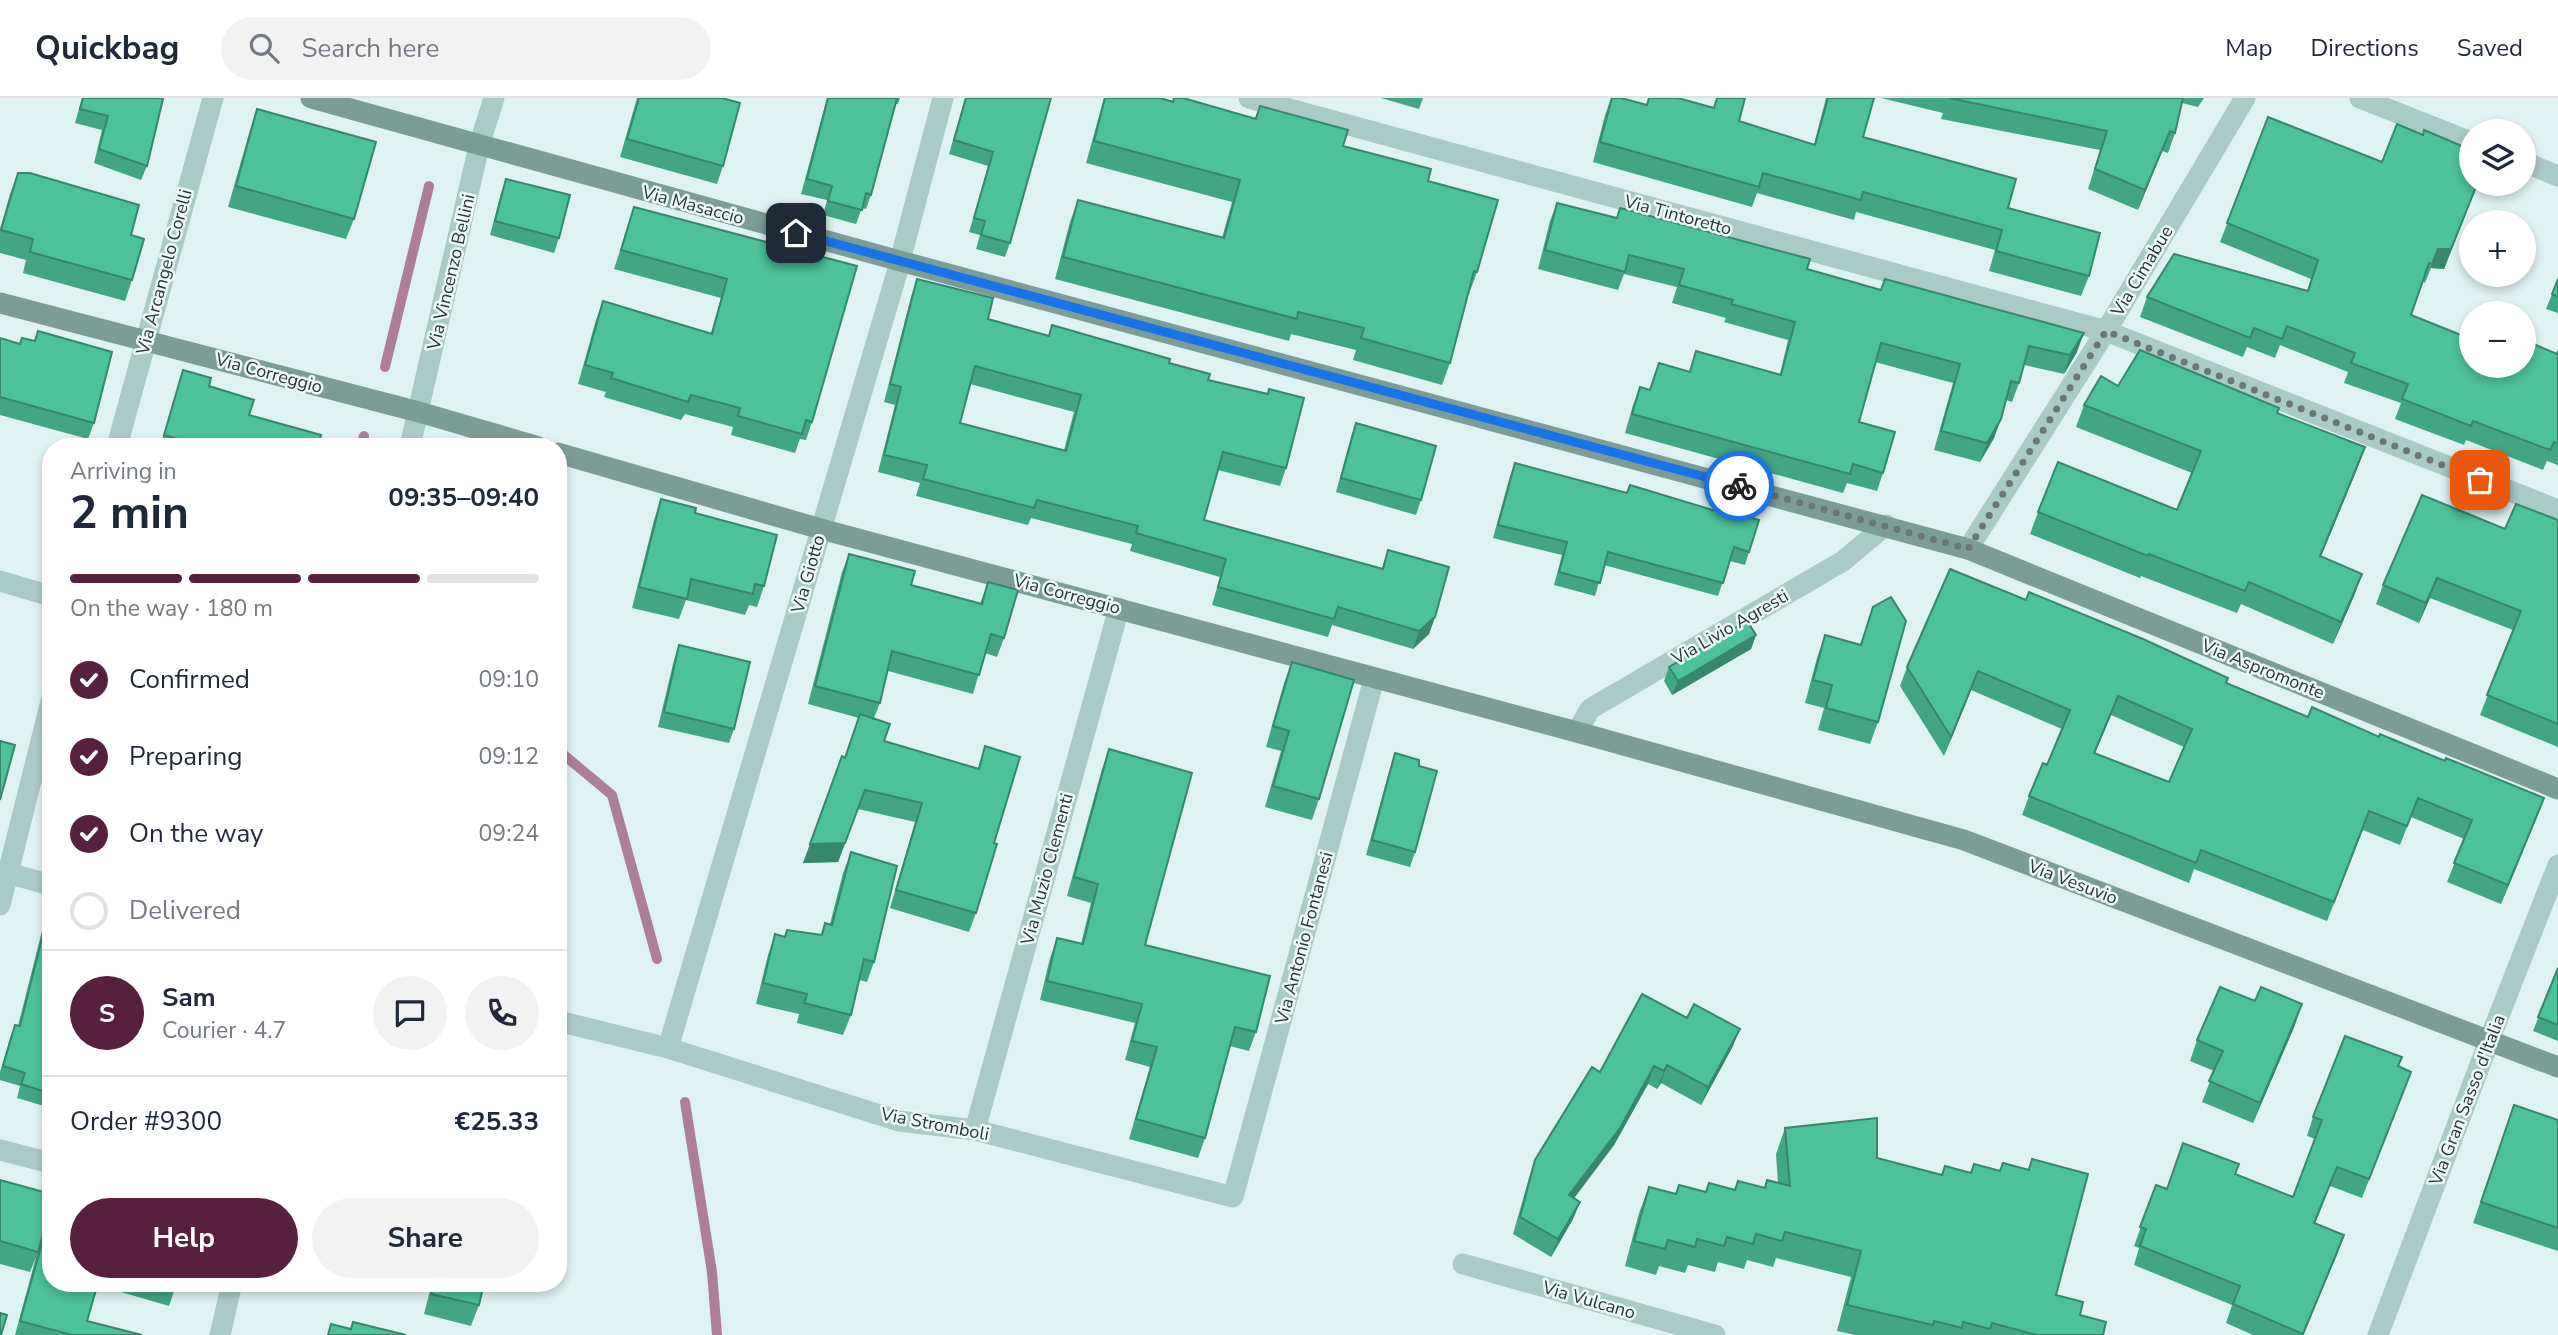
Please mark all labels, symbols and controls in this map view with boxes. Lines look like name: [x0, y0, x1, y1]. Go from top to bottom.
search box: [221, 17, 711, 80]
text: Quickbag: [35, 26, 179, 71]
icon: search: [245, 29, 283, 67]
text: Search here: [301, 31, 439, 66]
text: Map: [2225, 32, 2272, 64]
text: Directions: [2310, 32, 2419, 64]
text: Saved: [2457, 32, 2523, 64]
map controls: [2459, 119, 2536, 378]
button: layers: [2459, 119, 2536, 196]
street label: Via Masaccio: [638, 180, 747, 230]
street label: Via Arcangelo Corelli: [130, 187, 198, 358]
street label: Via Tintoretto: [1621, 189, 1734, 241]
street label: Via Vincenzo Bellini: [421, 192, 481, 353]
pin: [766, 203, 826, 263]
button: +: [2459, 210, 2536, 287]
icon: home: [777, 214, 815, 252]
street label: Via Cimabue: [2105, 221, 2179, 322]
button: −: [2459, 301, 2536, 378]
street label: Via Correggio: [212, 347, 325, 399]
pin: [2450, 450, 2510, 510]
courier: [1704, 451, 1774, 521]
text: Arriving in: [70, 456, 177, 487]
icon: bag: [2461, 461, 2499, 499]
icon: bike: [1720, 467, 1758, 505]
text: 09:35–09:40: [388, 480, 539, 515]
text: 2 min: [70, 481, 189, 544]
street label: Via Giotto: [785, 532, 831, 617]
street label: Via Correggio: [1010, 568, 1123, 620]
street label: Via Livio Agresti: [1666, 584, 1793, 671]
text: On the way · 180 m: [70, 593, 273, 624]
street label: Via Aspromonte: [2197, 633, 2328, 705]
icon: check: [70, 661, 108, 699]
text: Confirmed: [129, 662, 250, 697]
text: 09:10: [479, 664, 539, 695]
icon: check: [70, 738, 108, 776]
text: Preparing: [129, 739, 242, 774]
text: 09:12: [479, 741, 539, 772]
street label: Via Muzio Clementi: [1015, 791, 1079, 948]
icon: check: [70, 815, 108, 853]
text: On the way: [129, 816, 263, 851]
text: 09:24: [479, 818, 539, 849]
street label: Via Antonio Fontanesi: [1269, 849, 1339, 1028]
street label: Via Vesuvio: [2024, 854, 2121, 910]
text: Delivered: [129, 893, 241, 928]
button: chat: [373, 976, 447, 1050]
button: phone: [465, 976, 539, 1050]
text: Sam: [162, 980, 215, 1015]
text: S: [99, 996, 115, 1031]
street label: Via Gran Sasso d'Italia: [2423, 1011, 2511, 1190]
text: Courier · 4.7: [162, 1015, 286, 1046]
street label: Via Stromboli: [878, 1102, 991, 1146]
text: Order #9300: [70, 1104, 222, 1139]
text: €25.33: [455, 1104, 539, 1139]
button: Help: [70, 1198, 298, 1278]
button: Share: [312, 1198, 539, 1278]
street label: Via Vulcano: [1539, 1275, 1638, 1325]

